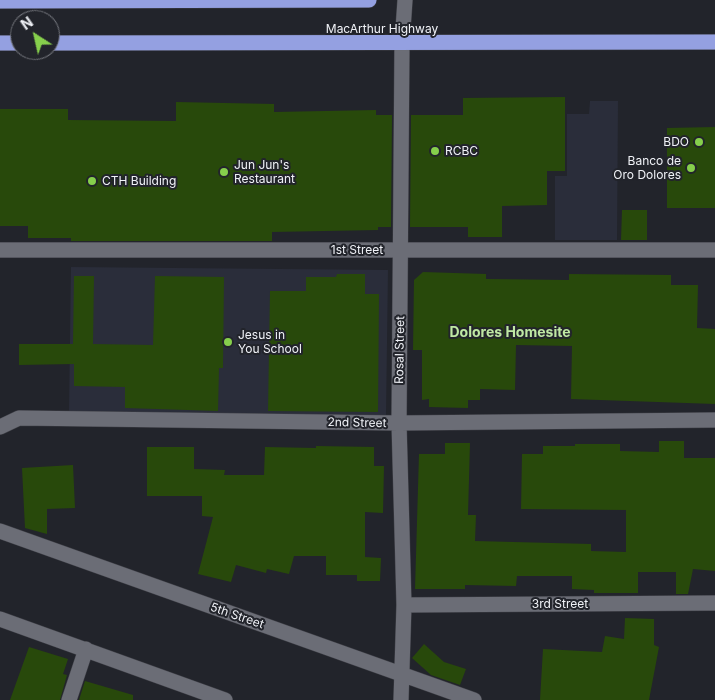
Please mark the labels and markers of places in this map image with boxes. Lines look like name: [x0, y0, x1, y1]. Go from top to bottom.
place label: BDO: [663, 135, 689, 149]
marker: BDO: [693, 136, 705, 148]
place label: RCBC: [445, 144, 478, 158]
marker: RCBC: [429, 145, 441, 157]
place label: Banco de Oro Dolores: [613, 154, 681, 182]
place label: Jun Jun's Restaurant: [234, 158, 295, 186]
marker: Banco de Oro Dolores: [685, 162, 697, 174]
marker: Jun Jun's Restaurant: [218, 166, 230, 178]
place label: CTH Building: [102, 174, 176, 188]
marker: CTH Building: [86, 175, 98, 187]
place label: Jesus in You School: [238, 328, 302, 356]
marker: Jesus in You School: [222, 336, 234, 348]

